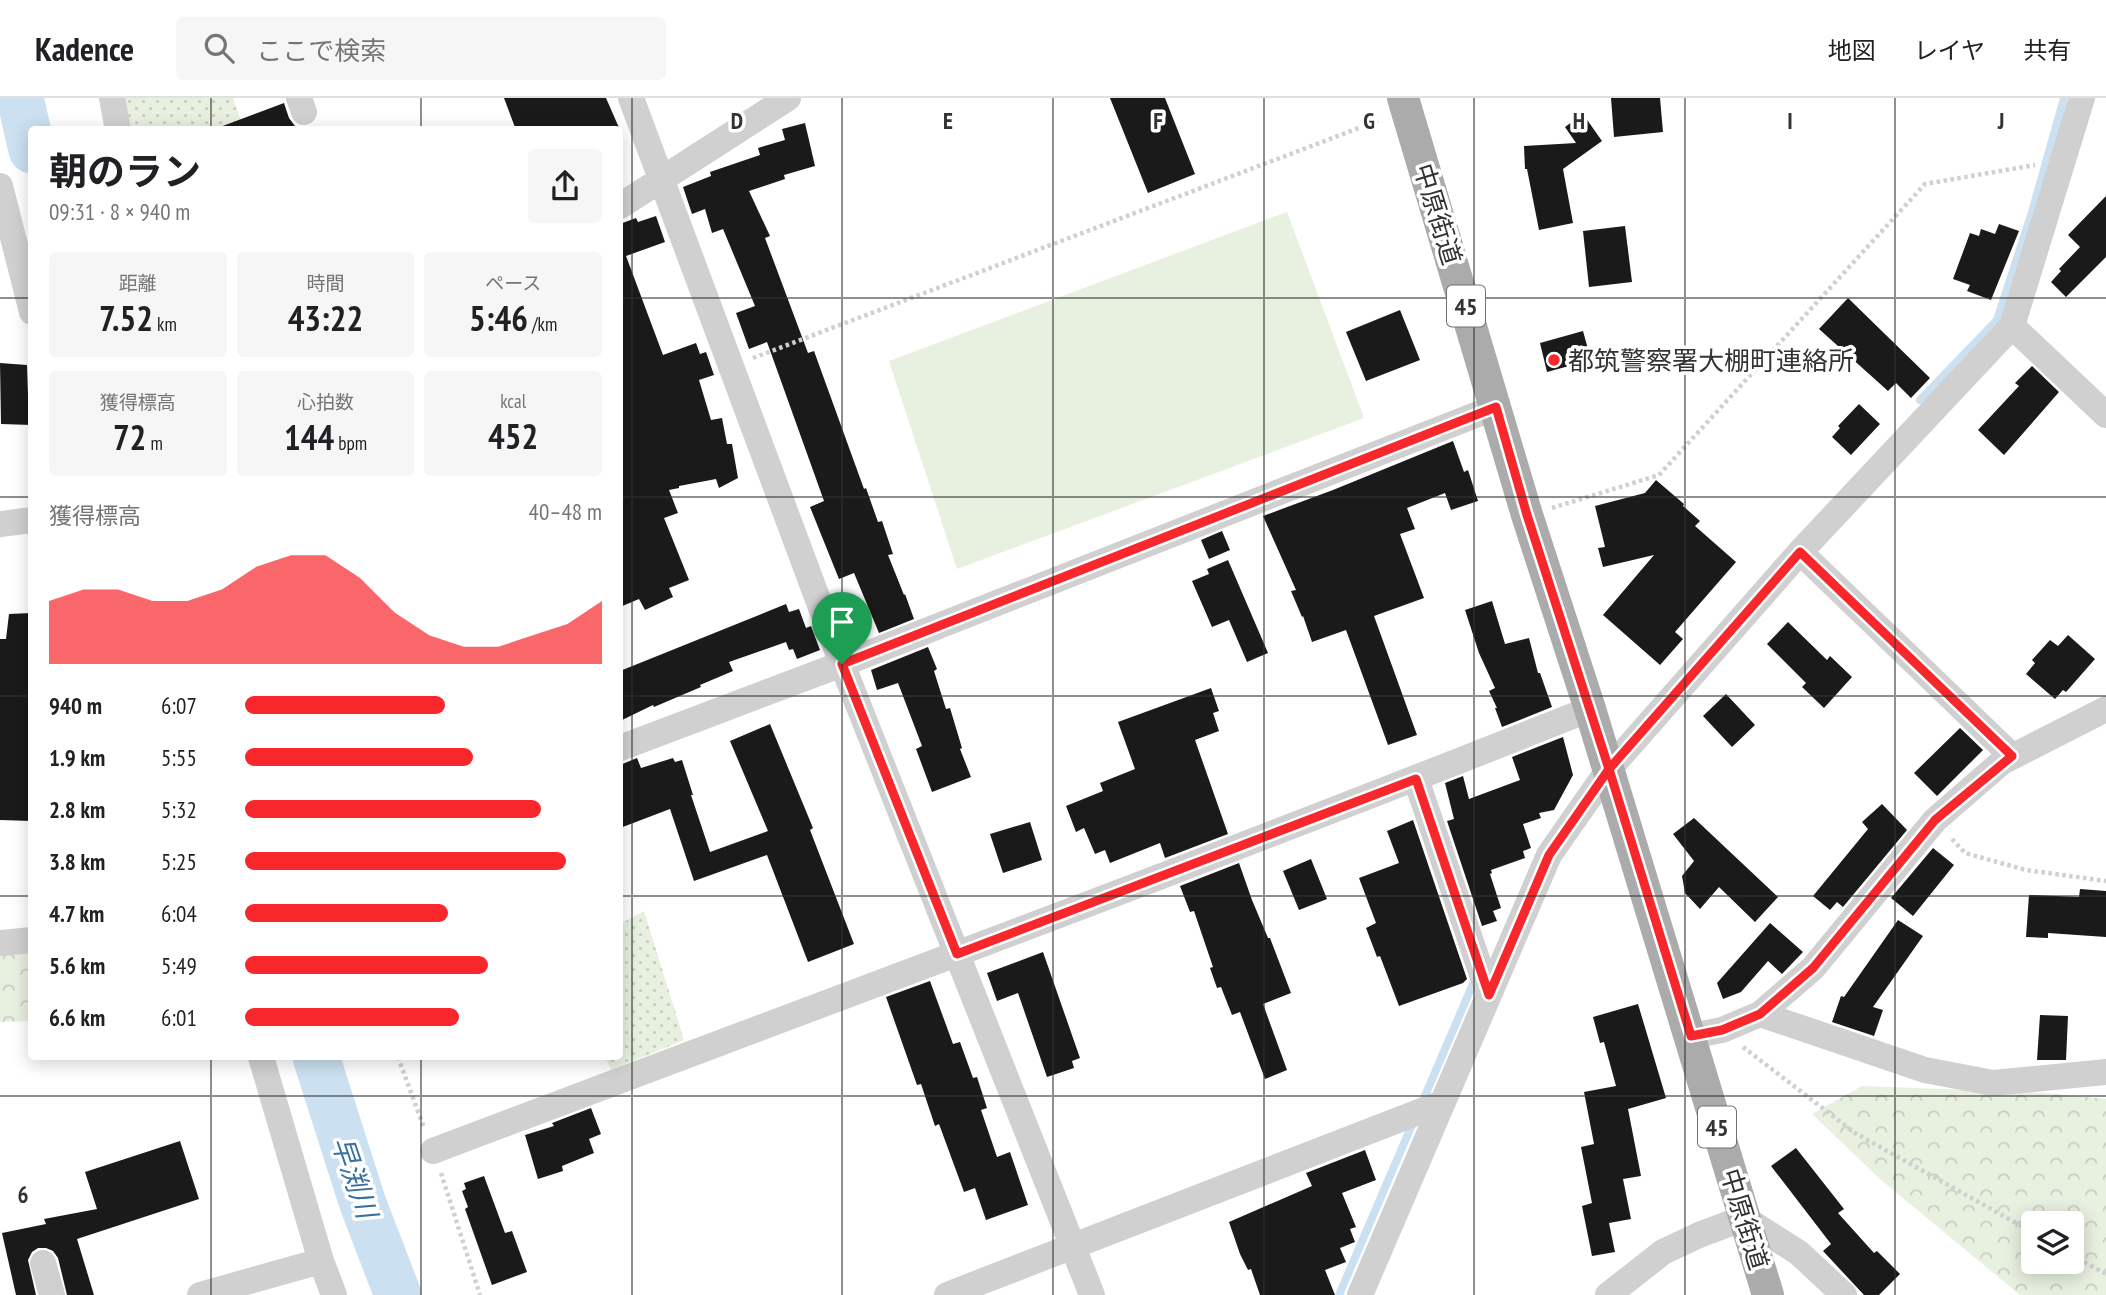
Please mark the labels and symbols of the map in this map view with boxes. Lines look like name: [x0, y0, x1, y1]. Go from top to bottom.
text: D: [731, 106, 743, 135]
text: E: [943, 106, 953, 135]
text: F: [1153, 106, 1163, 135]
text: G: [1363, 106, 1375, 135]
text: H: [1573, 106, 1585, 135]
text: I: [1787, 106, 1793, 135]
text: J: [1997, 106, 2004, 135]
street label: 中原街道: [1407, 159, 1469, 269]
road number: 45: [1447, 286, 1485, 327]
place label: 都筑警察署大棚町連絡所: [1568, 344, 1854, 377]
marker: 都筑警察署大棚町連絡所: [1546, 352, 1562, 368]
pin: [812, 592, 872, 664]
road number: 45: [1698, 1107, 1736, 1148]
water label: 早渕川: [324, 1131, 387, 1226]
street label: 中原街道: [1714, 1164, 1776, 1274]
text: 6: [18, 1180, 29, 1209]

